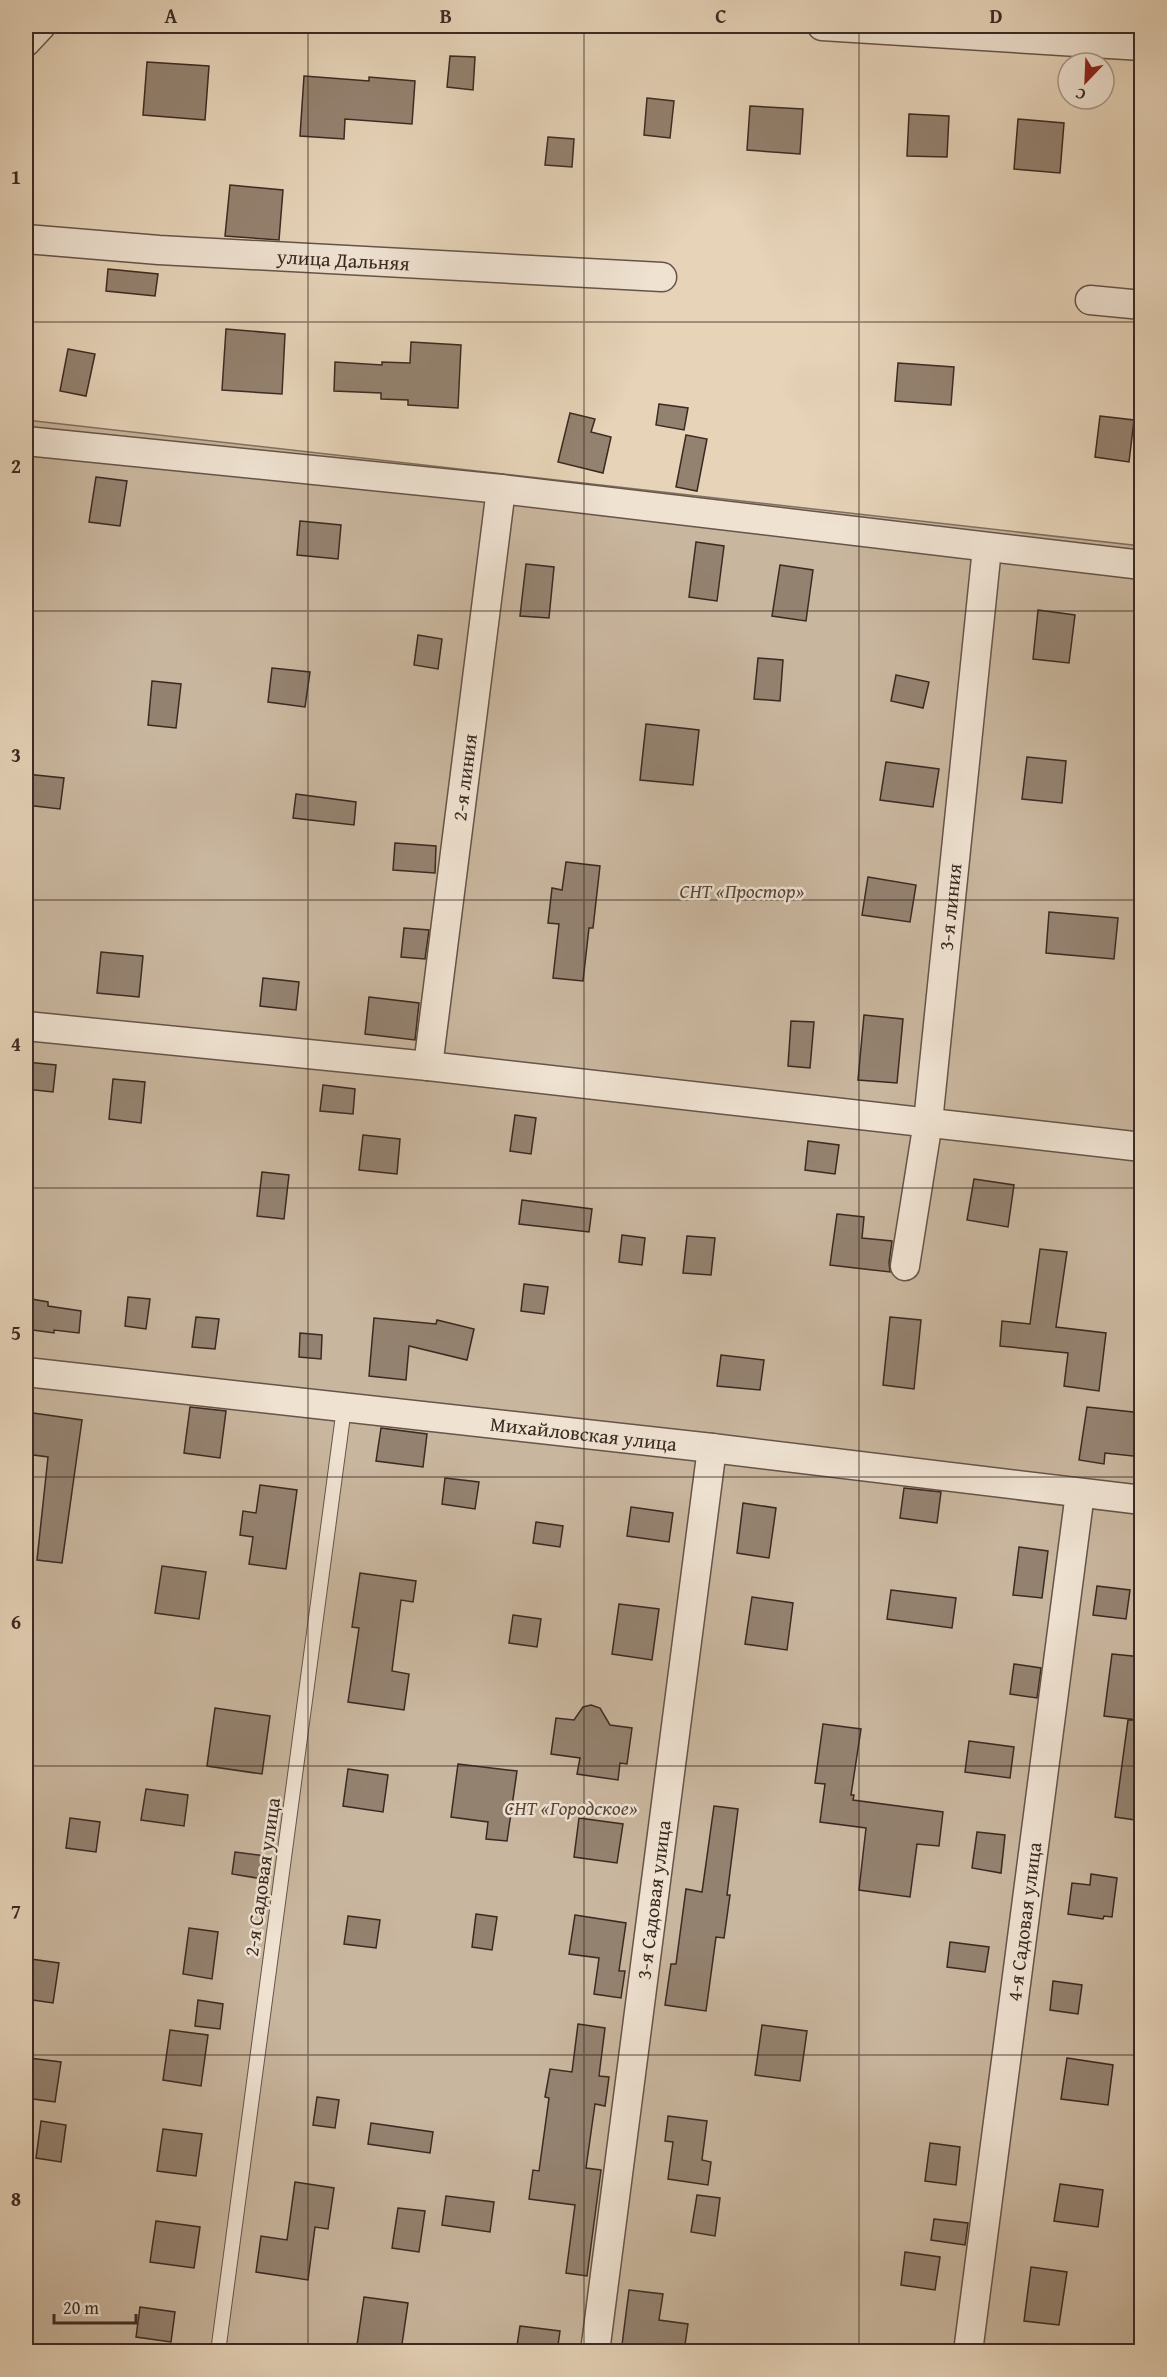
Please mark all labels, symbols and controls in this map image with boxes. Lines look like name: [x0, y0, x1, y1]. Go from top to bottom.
text: A: [165, 1, 178, 30]
text: B: [440, 1, 452, 30]
text: C: [715, 1, 727, 30]
text: D: [989, 1, 1003, 30]
north arrow: [1056, 51, 1116, 111]
text: С: [1071, 82, 1089, 108]
text: 1: [11, 162, 21, 191]
street label: улица Дальняя: [275, 241, 411, 277]
text: 2: [11, 451, 21, 480]
street label: 2-я линия: [444, 732, 484, 823]
text: 3: [11, 740, 21, 769]
street label: 3-я линия: [931, 862, 969, 952]
park label: СНТ «Простор»: [680, 876, 805, 905]
text: 4: [11, 1029, 21, 1058]
text: 5: [11, 1318, 21, 1347]
street label: Михайловская улица: [489, 1409, 679, 1458]
text: 6: [11, 1607, 21, 1636]
park label: СНТ «Городское»: [504, 1793, 638, 1822]
street label: 2-я Садовая улица: [236, 1795, 287, 1958]
street label: 3-я Садовая улица: [628, 1818, 678, 1981]
street label: 4-я Садовая улица: [999, 1840, 1048, 2003]
text: 7: [11, 1896, 21, 1925]
text: 8: [11, 2184, 21, 2213]
scale bar: [54, 2287, 136, 2325]
text: 20 m: [63, 2294, 99, 2321]

